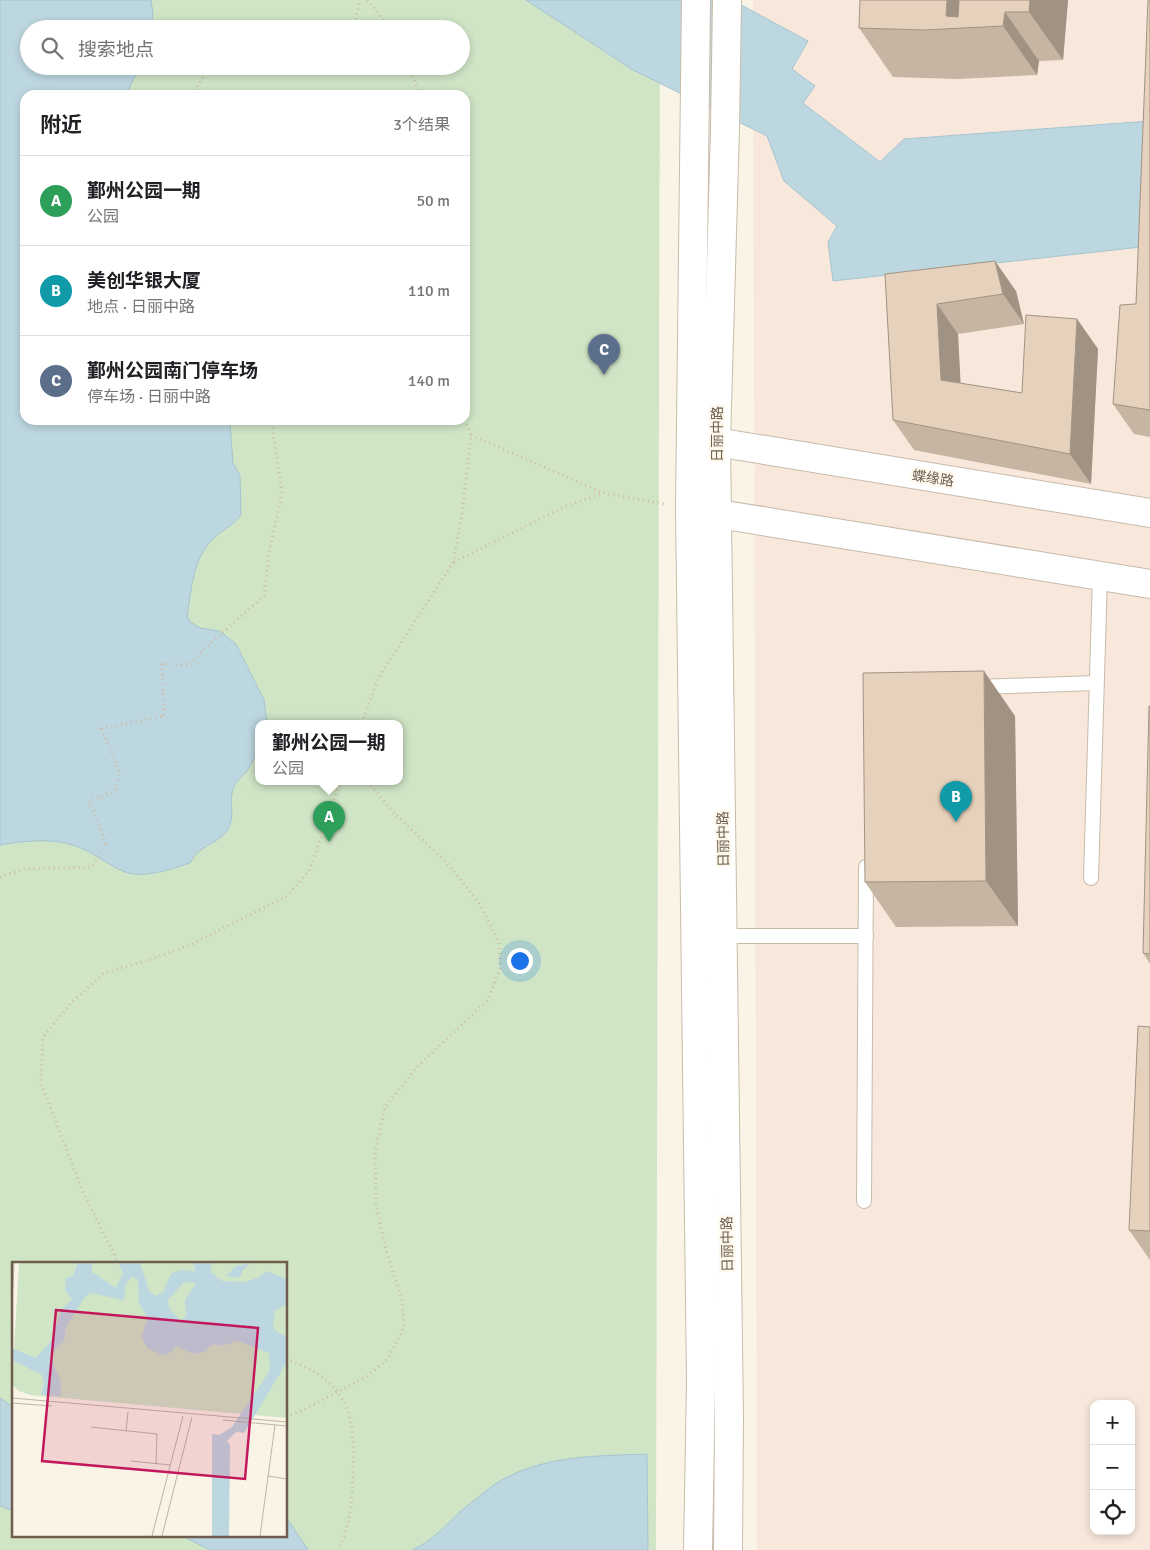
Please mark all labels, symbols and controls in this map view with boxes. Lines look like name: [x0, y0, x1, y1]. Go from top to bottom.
search box: [20, 20, 470, 75]
icon: search: [38, 34, 66, 62]
text: 搜索地点: [78, 38, 154, 62]
text: 附近: [40, 112, 82, 138]
text: 3个结果: [393, 115, 450, 135]
text: 鄞州公园一期: [87, 179, 201, 203]
text: A: [51, 191, 61, 211]
text: 50 m: [416, 191, 450, 211]
text: 公园: [87, 207, 119, 227]
text: 美创华银大厦: [87, 269, 201, 293]
text: B: [51, 281, 61, 301]
text: 110 m: [408, 281, 450, 301]
text: 地点 · 日丽中路: [87, 297, 195, 317]
pin: C: [588, 334, 620, 375]
text: 鄞州公园南门停车场: [87, 359, 258, 383]
text: C: [51, 371, 61, 391]
text: 140 m: [408, 371, 450, 391]
text: 停车场 · 日丽中路: [87, 387, 211, 407]
street label: 日丽中路: [709, 406, 726, 462]
street label: 蝶缘路: [911, 467, 955, 490]
popup: [255, 720, 403, 785]
text: 鄞州公园一期: [272, 731, 386, 755]
text: 公园: [272, 759, 304, 779]
pin: B: [940, 781, 972, 822]
pin: A: [313, 801, 345, 842]
street label: 日丽中路: [715, 811, 732, 867]
your location: [507, 948, 533, 974]
street label: 日丽中路: [719, 1216, 736, 1272]
inset map: [12, 1262, 288, 1538]
map controls: [1090, 1400, 1135, 1535]
button: +: [1090, 1400, 1135, 1445]
button: −: [1090, 1445, 1135, 1490]
button: locate: [1090, 1490, 1135, 1535]

